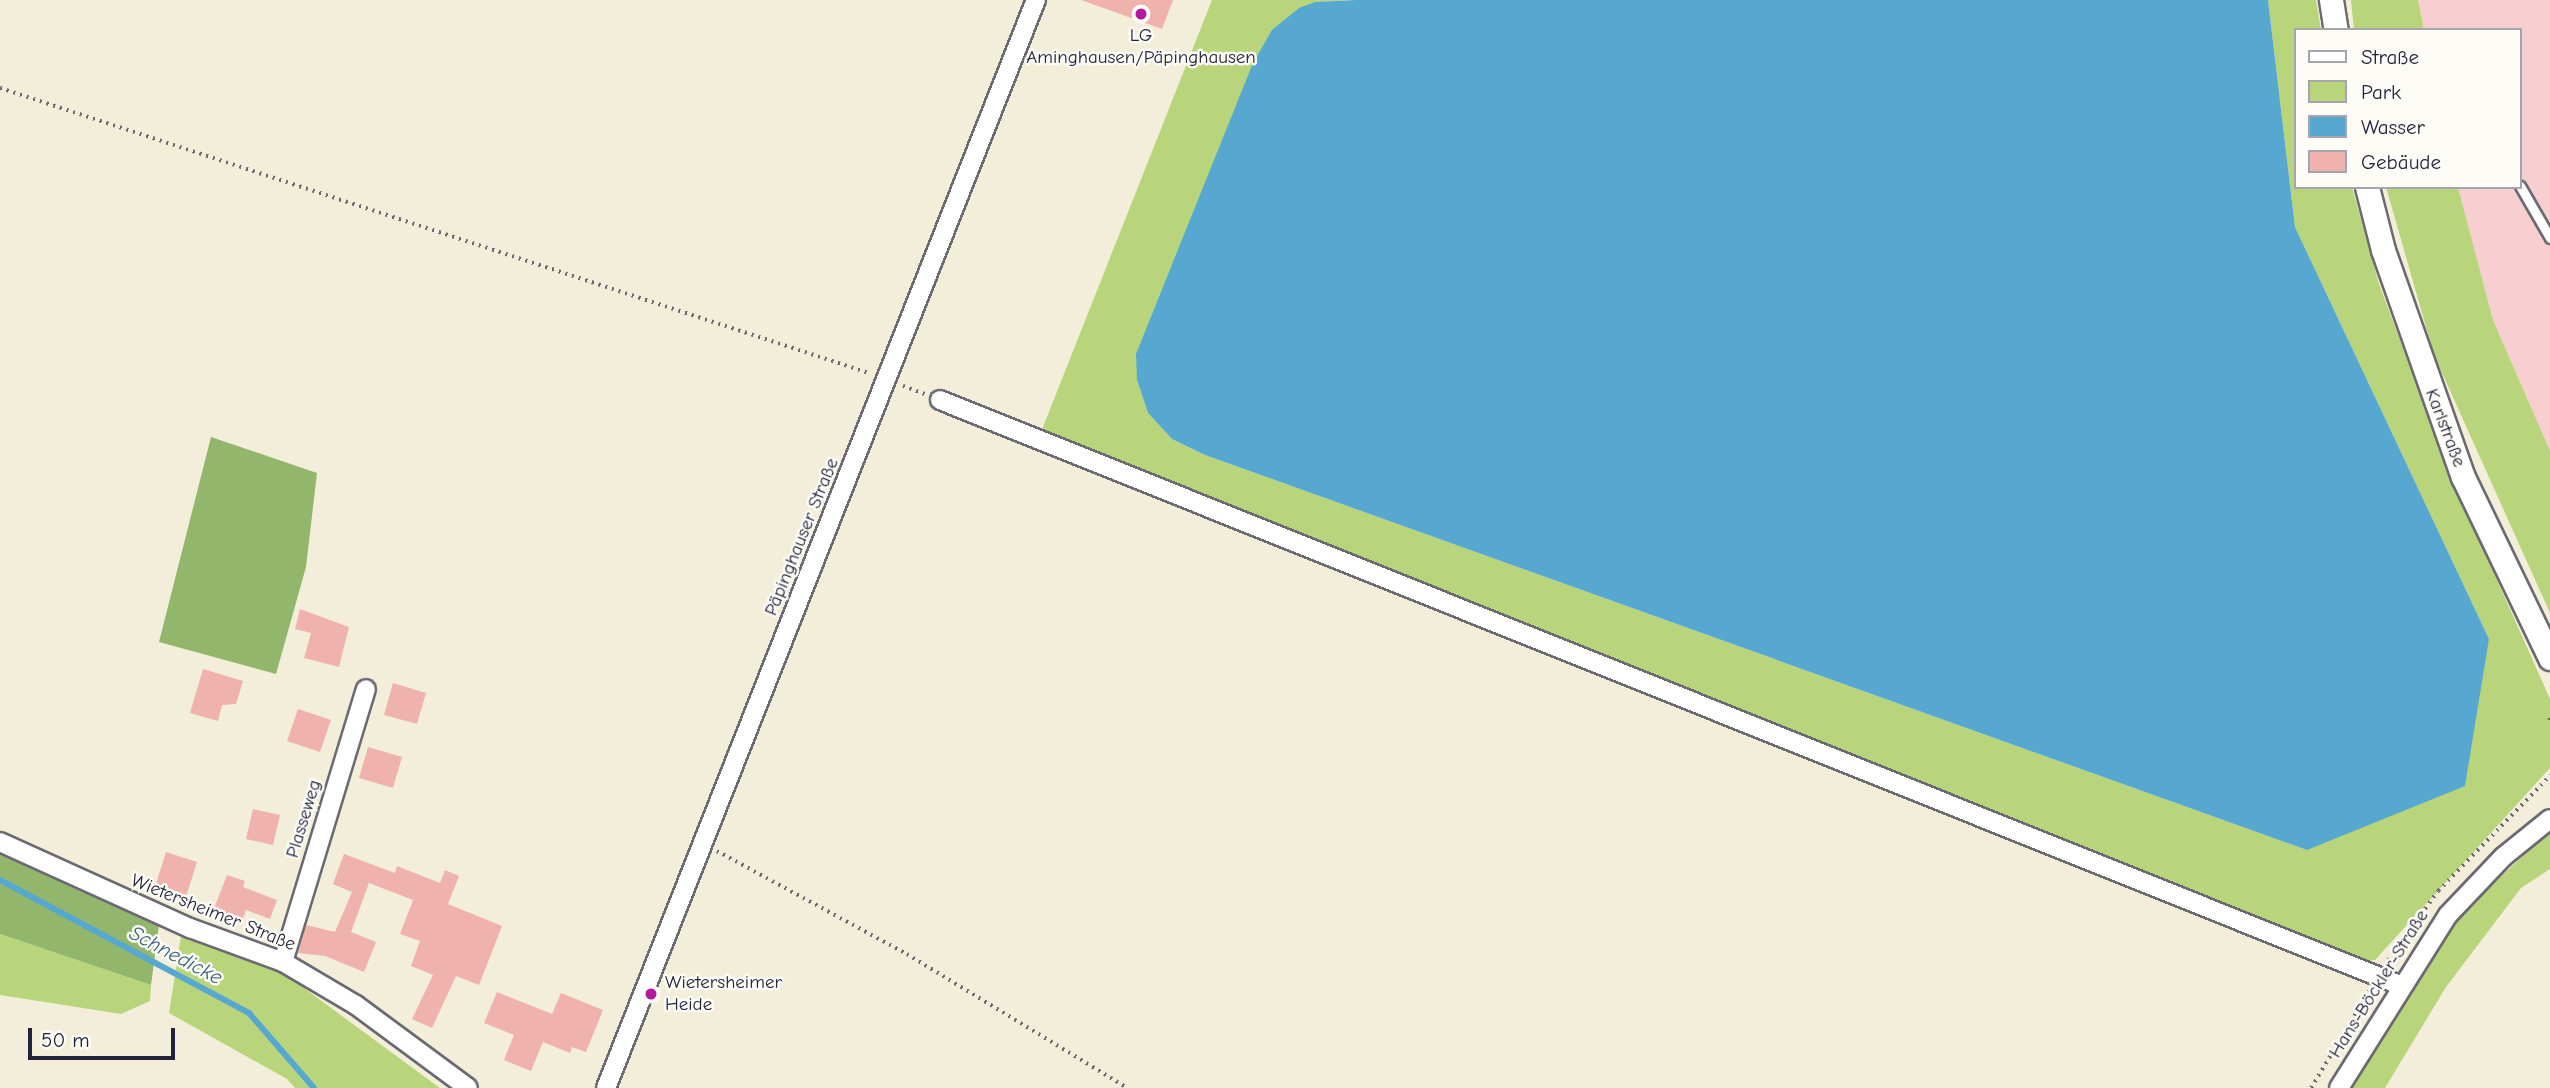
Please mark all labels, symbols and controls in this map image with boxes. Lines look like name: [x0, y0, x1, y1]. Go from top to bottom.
marker: LG Aminghausen/Päpinghausen: [1133, 6, 1149, 22]
place label: LG Aminghausen/Päpinghausen: [1026, 25, 1256, 69]
legend: [2294, 28, 2522, 189]
text: Straße: [2361, 45, 2419, 69]
text: Park: [2361, 80, 2401, 104]
text: Wasser: [2361, 115, 2425, 139]
text: Gebäude: [2361, 150, 2441, 174]
street label: Karlstraße: [2420, 386, 2470, 470]
street label: Päpinghauser Straße: [760, 455, 844, 619]
street label: Plasseweg: [281, 777, 327, 861]
street label: Wietersheimer Straße: [127, 870, 299, 956]
street label: Hans-Böckler-Straße: [2324, 906, 2434, 1062]
water label: Schnedicke: [125, 920, 227, 990]
place label: Wietersheimer Heide: [665, 972, 782, 1016]
marker: Wietersheimer Heide: [643, 986, 659, 1002]
scale bar: [32, 1014, 178, 1058]
text: 50 m: [41, 1028, 90, 1052]

